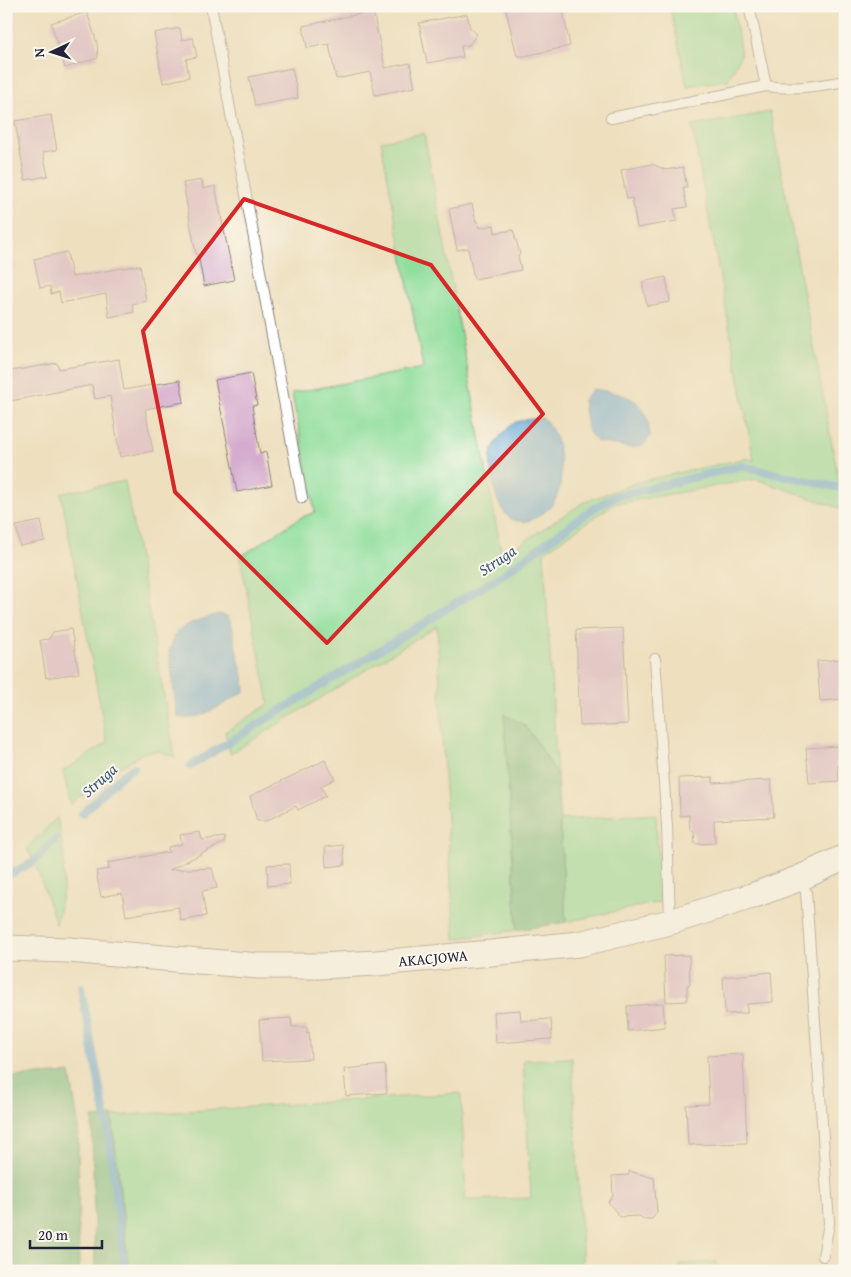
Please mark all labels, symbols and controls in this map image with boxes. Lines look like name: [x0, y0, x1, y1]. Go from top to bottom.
north arrow: [28, 28, 78, 78]
text: N: [29, 47, 49, 58]
water label: Struga: [473, 538, 521, 581]
water label: Struga: [76, 757, 123, 803]
street label: AKACJOWA: [397, 945, 469, 971]
scale bar: [30, 1217, 102, 1249]
text: 20 m: [38, 1224, 69, 1245]

